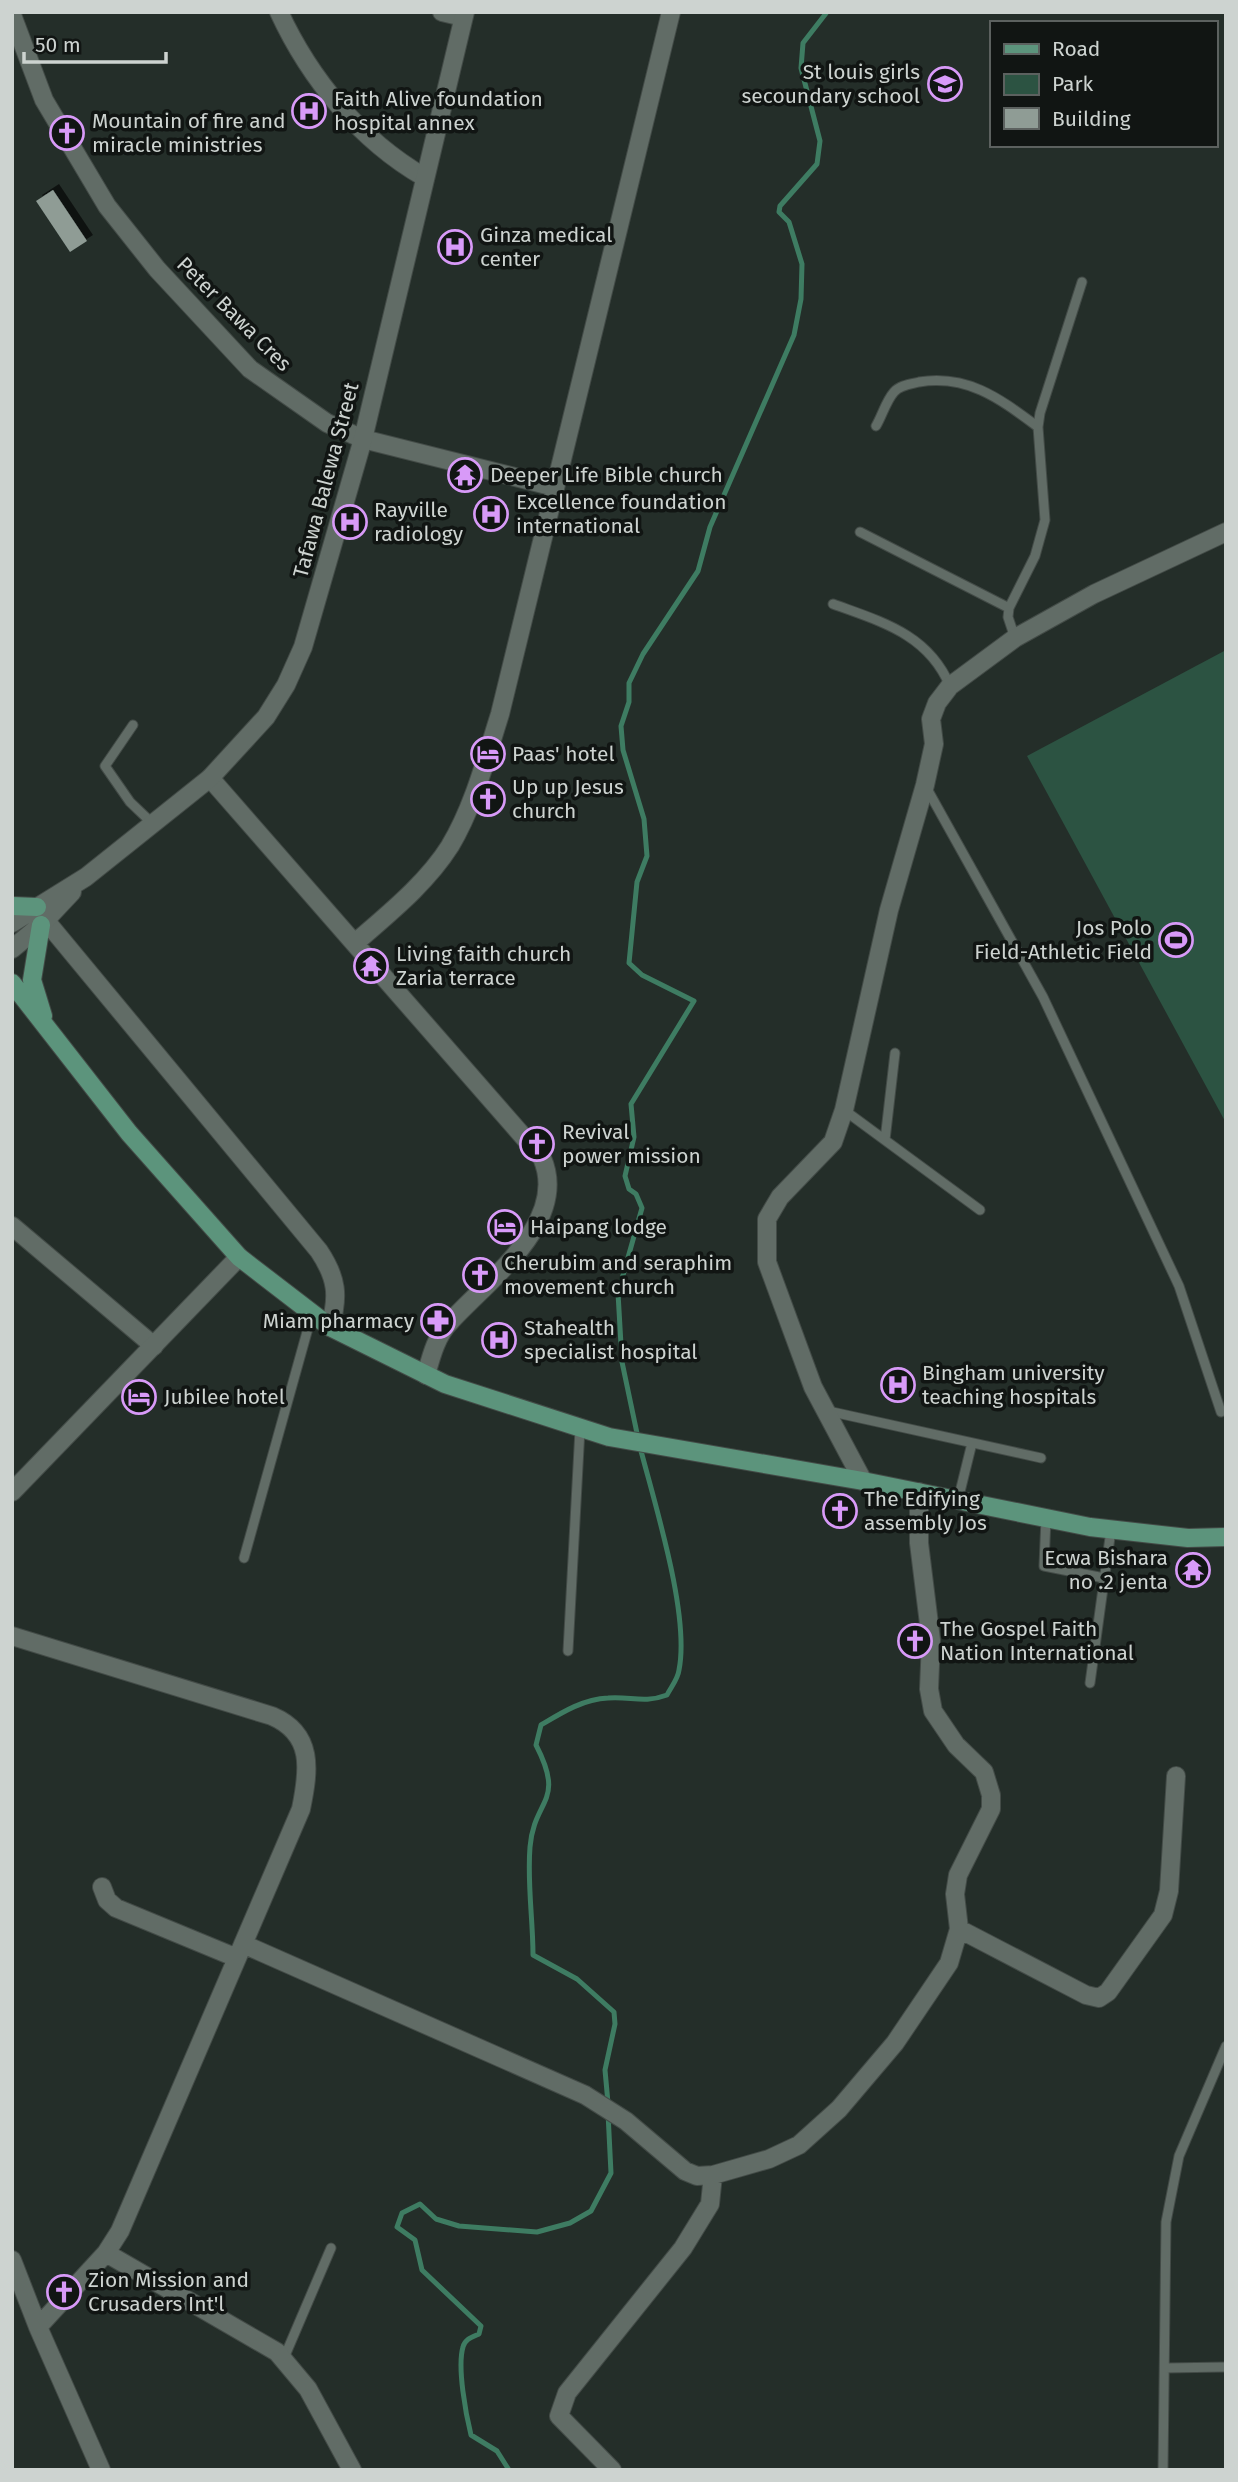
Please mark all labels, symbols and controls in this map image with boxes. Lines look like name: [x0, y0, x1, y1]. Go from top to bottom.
scale bar: [24, 21, 166, 65]
legend: [990, 21, 1217, 147]
text: 50 m: [35, 32, 81, 58]
text: Road: [1052, 36, 1100, 62]
place label: St louis girls secoundary school: [742, 59, 920, 109]
school or university icon: St louis girls secoundary school: [926, 65, 964, 103]
text: Park: [1052, 71, 1094, 97]
place label: Faith Alive foundation hospital annex: [334, 86, 543, 136]
hospital icon: Faith Alive foundation hospital annex: [290, 92, 328, 130]
text: Building: [1052, 106, 1131, 132]
place label: Mountain of fire and miracle ministries: [92, 108, 286, 158]
church icon: Mountain of fire and miracle ministries: [48, 114, 86, 152]
place label: Ginza medical center: [480, 222, 612, 272]
hospital icon: Ginza medical center: [436, 228, 474, 266]
street label: Peter Bawa Cres: [171, 251, 297, 377]
street label: Tafawa Balewa Street: [287, 379, 365, 581]
temple icon: Deeper Life Bible church: [446, 456, 484, 494]
place label: Deeper Life Bible church: [490, 462, 723, 488]
place label: Excellence foundation international: [516, 489, 727, 539]
hospital icon: Excellence foundation international: [472, 495, 510, 533]
place label: Rayville radiology: [374, 497, 464, 547]
hospital icon: Rayville radiology: [331, 503, 369, 541]
hotel icon: Paas' hotel: [469, 735, 507, 773]
place label: Paas' hotel: [512, 741, 615, 767]
place label: Up up Jesus church: [512, 774, 624, 824]
church icon: Up up Jesus church: [469, 780, 507, 818]
place label: Jos Polo Field-Athletic Field: [974, 915, 1152, 965]
sports icon: Jos Polo Field-Athletic Field: [1157, 921, 1195, 959]
place label: Living faith church Zaria terrace: [396, 941, 571, 991]
temple icon: Living faith church Zaria terrace: [352, 947, 390, 985]
place label: Revival power mission: [562, 1119, 701, 1169]
church icon: Revival power mission: [518, 1125, 556, 1163]
hotel icon: Haipang lodge: [486, 1208, 524, 1246]
place label: Haipang lodge: [530, 1214, 667, 1240]
place label: Cherubim and seraphim movement church: [504, 1250, 732, 1300]
church icon: Cherubim and seraphim movement church: [461, 1256, 499, 1294]
pharmacy icon: Miam pharmacy: [419, 1302, 457, 1340]
place label: Miam pharmacy: [263, 1308, 415, 1334]
place label: Stahealth specialist hospital: [524, 1315, 698, 1365]
hospital icon: Stahealth specialist hospital: [480, 1321, 518, 1359]
place label: Bingham university teaching hospitals: [922, 1360, 1105, 1410]
hospital icon: Bingham university teaching hospitals: [879, 1366, 917, 1404]
hotel icon: Jubilee hotel: [120, 1378, 158, 1416]
place label: Jubilee hotel: [164, 1384, 285, 1410]
place label: The Edifying assembly Jos: [864, 1486, 987, 1536]
church icon: The Edifying assembly Jos: [821, 1492, 859, 1530]
place label: Ecwa Bishara no .2 jenta: [1044, 1545, 1168, 1595]
temple icon: Ecwa Bishara no .2 jenta: [1174, 1551, 1212, 1589]
place label: The Gospel Faith Nation International: [940, 1616, 1134, 1666]
church icon: The Gospel Faith Nation International: [896, 1622, 934, 1660]
place label: Zion Mission and Crusaders Int'l: [88, 2267, 249, 2317]
church icon: Zion Mission and Crusaders Int'l: [45, 2273, 83, 2311]

